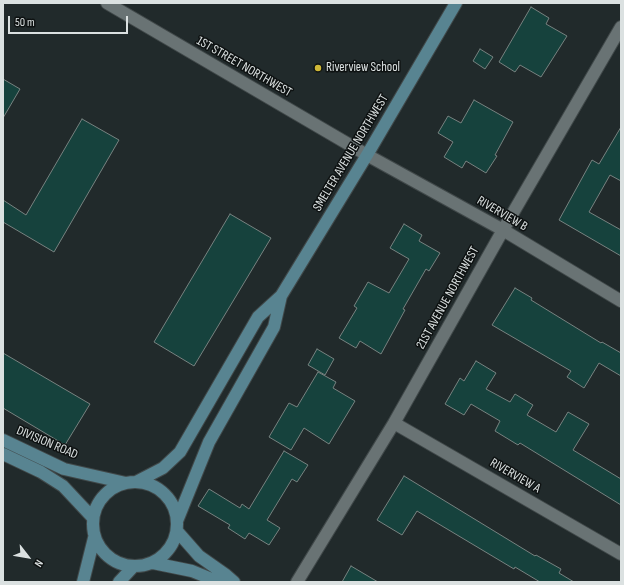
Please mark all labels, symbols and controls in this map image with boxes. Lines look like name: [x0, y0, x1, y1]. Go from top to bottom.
scale bar: [10, 8, 130, 34]
text: 50 m: [15, 15, 35, 30]
street label: 1ST STREET NORTHWEST: [194, 33, 294, 101]
place label: Riverview School: [326, 60, 400, 76]
marker: Riverview School: [313, 63, 323, 73]
street label: SMELTER AVENUE NORTHWEST: [310, 92, 392, 214]
street label: RIVERVIEW B: [474, 193, 530, 235]
street label: 21ST AVENUE NORTHWEST: [413, 244, 483, 352]
street label: DIVISION ROAD: [14, 423, 80, 463]
street label: RIVERVIEW A: [487, 455, 543, 497]
north arrow: [8, 537, 48, 577]
text: N: [32, 558, 46, 569]

